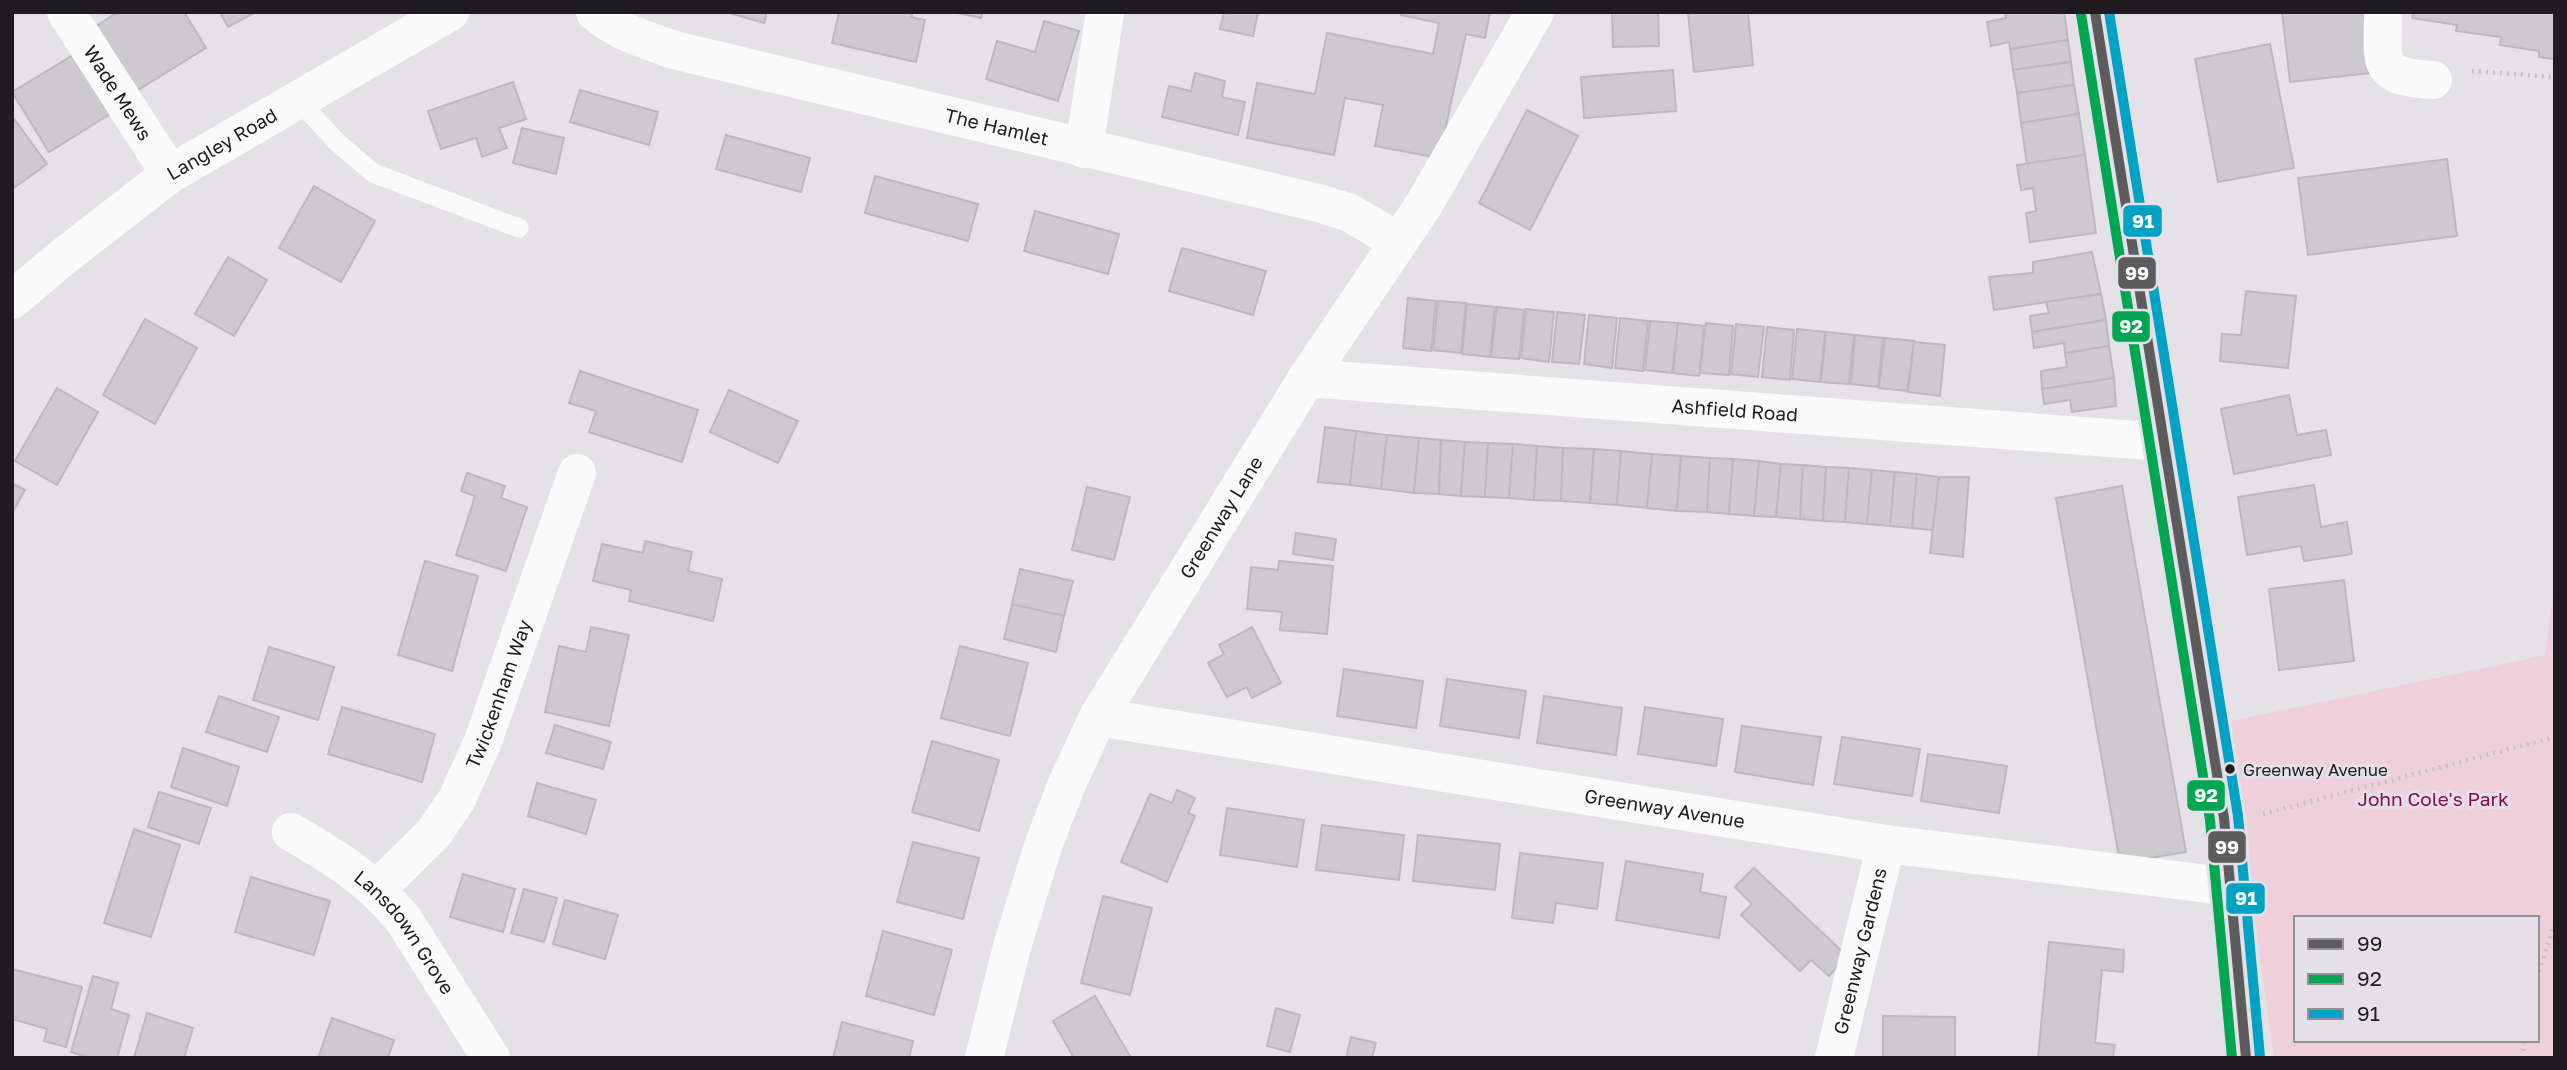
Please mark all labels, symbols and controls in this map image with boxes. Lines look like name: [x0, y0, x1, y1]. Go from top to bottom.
street label: Wade Mews: [79, 41, 157, 144]
street label: Langley Road: [162, 103, 281, 185]
street label: The Hamlet: [943, 103, 1051, 150]
line badge: 91: [2122, 204, 2163, 238]
text: 91: [2132, 209, 2154, 232]
line badge: 99: [2117, 256, 2157, 290]
text: 99: [2125, 261, 2149, 284]
line badge: 92: [2111, 310, 2151, 343]
text: 92: [2119, 314, 2143, 337]
street label: Ashfield Road: [1671, 393, 1799, 426]
street label: Greenway Lane: [1174, 452, 1267, 582]
street label: Twickenham Way: [460, 616, 536, 772]
place label: Greenway Avenue: [2243, 759, 2388, 780]
marker: Greenway Avenue: [2223, 762, 2237, 776]
line badge: 92: [2186, 779, 2226, 812]
text: 92: [2194, 783, 2218, 806]
street label: Greenway Avenue: [1583, 784, 1747, 832]
park label: John Cole's Park: [2357, 787, 2509, 810]
line badge: 99: [2207, 830, 2247, 864]
text: 99: [2215, 835, 2239, 858]
street label: Lansdown Grove: [350, 865, 460, 998]
street label: Greenway Gardens: [1828, 865, 1891, 1037]
line badge: 91: [2225, 882, 2266, 915]
text: 91: [2235, 886, 2257, 909]
legend: [2294, 916, 2539, 1042]
text: 99: [2357, 930, 2382, 956]
text: 92: [2357, 965, 2382, 991]
text: 91: [2357, 1000, 2380, 1026]

